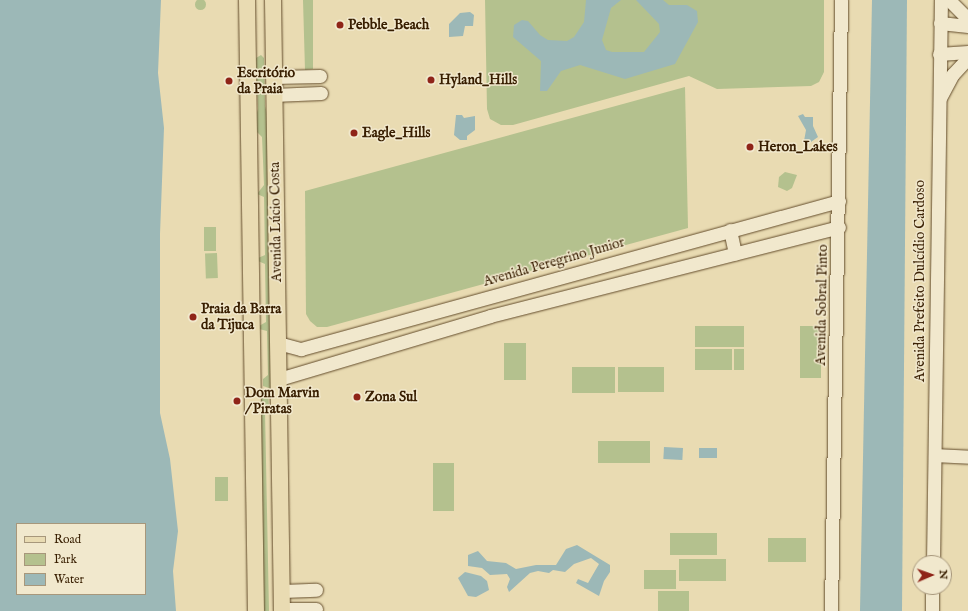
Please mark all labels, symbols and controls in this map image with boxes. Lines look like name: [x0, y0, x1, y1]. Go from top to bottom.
place label: Pebble_Beach: [348, 17, 429, 33]
marker: Pebble_Beach: [335, 20, 345, 30]
place label: Escritório da Praia: [237, 65, 295, 98]
place label: Hyland_Hills: [439, 72, 517, 88]
marker: Hyland_Hills: [426, 75, 436, 85]
marker: Escritório da Praia: [224, 76, 234, 86]
place label: Eagle_Hills: [362, 125, 431, 141]
marker: Eagle_Hills: [349, 128, 359, 138]
place label: Heron_Lakes: [758, 139, 838, 155]
marker: Heron_Lakes: [745, 142, 755, 152]
street label: Avenida Lúcio Costa: [267, 162, 285, 282]
street label: Avenida Prefeito Dulcídio Cardoso: [912, 180, 928, 382]
street label: Avenida Peregrino Junior: [481, 234, 627, 290]
street label: Avenida Sobral Pinto: [813, 244, 831, 366]
place label: Praia da Barra da Tijuca: [201, 301, 281, 334]
marker: Praia da Barra da Tijuca: [188, 312, 198, 322]
place label: Dom Marvin / Piratas: [245, 385, 319, 418]
place label: Zona Sul: [365, 389, 417, 405]
marker: Zona Sul: [352, 392, 362, 402]
marker: Dom Marvin / Piratas: [232, 396, 242, 406]
legend: [16, 523, 146, 595]
text: Road: [54, 532, 81, 547]
text: Park: [54, 552, 77, 567]
north arrow: [912, 555, 952, 595]
text: N: [936, 570, 950, 580]
text: Water: [54, 572, 84, 587]

